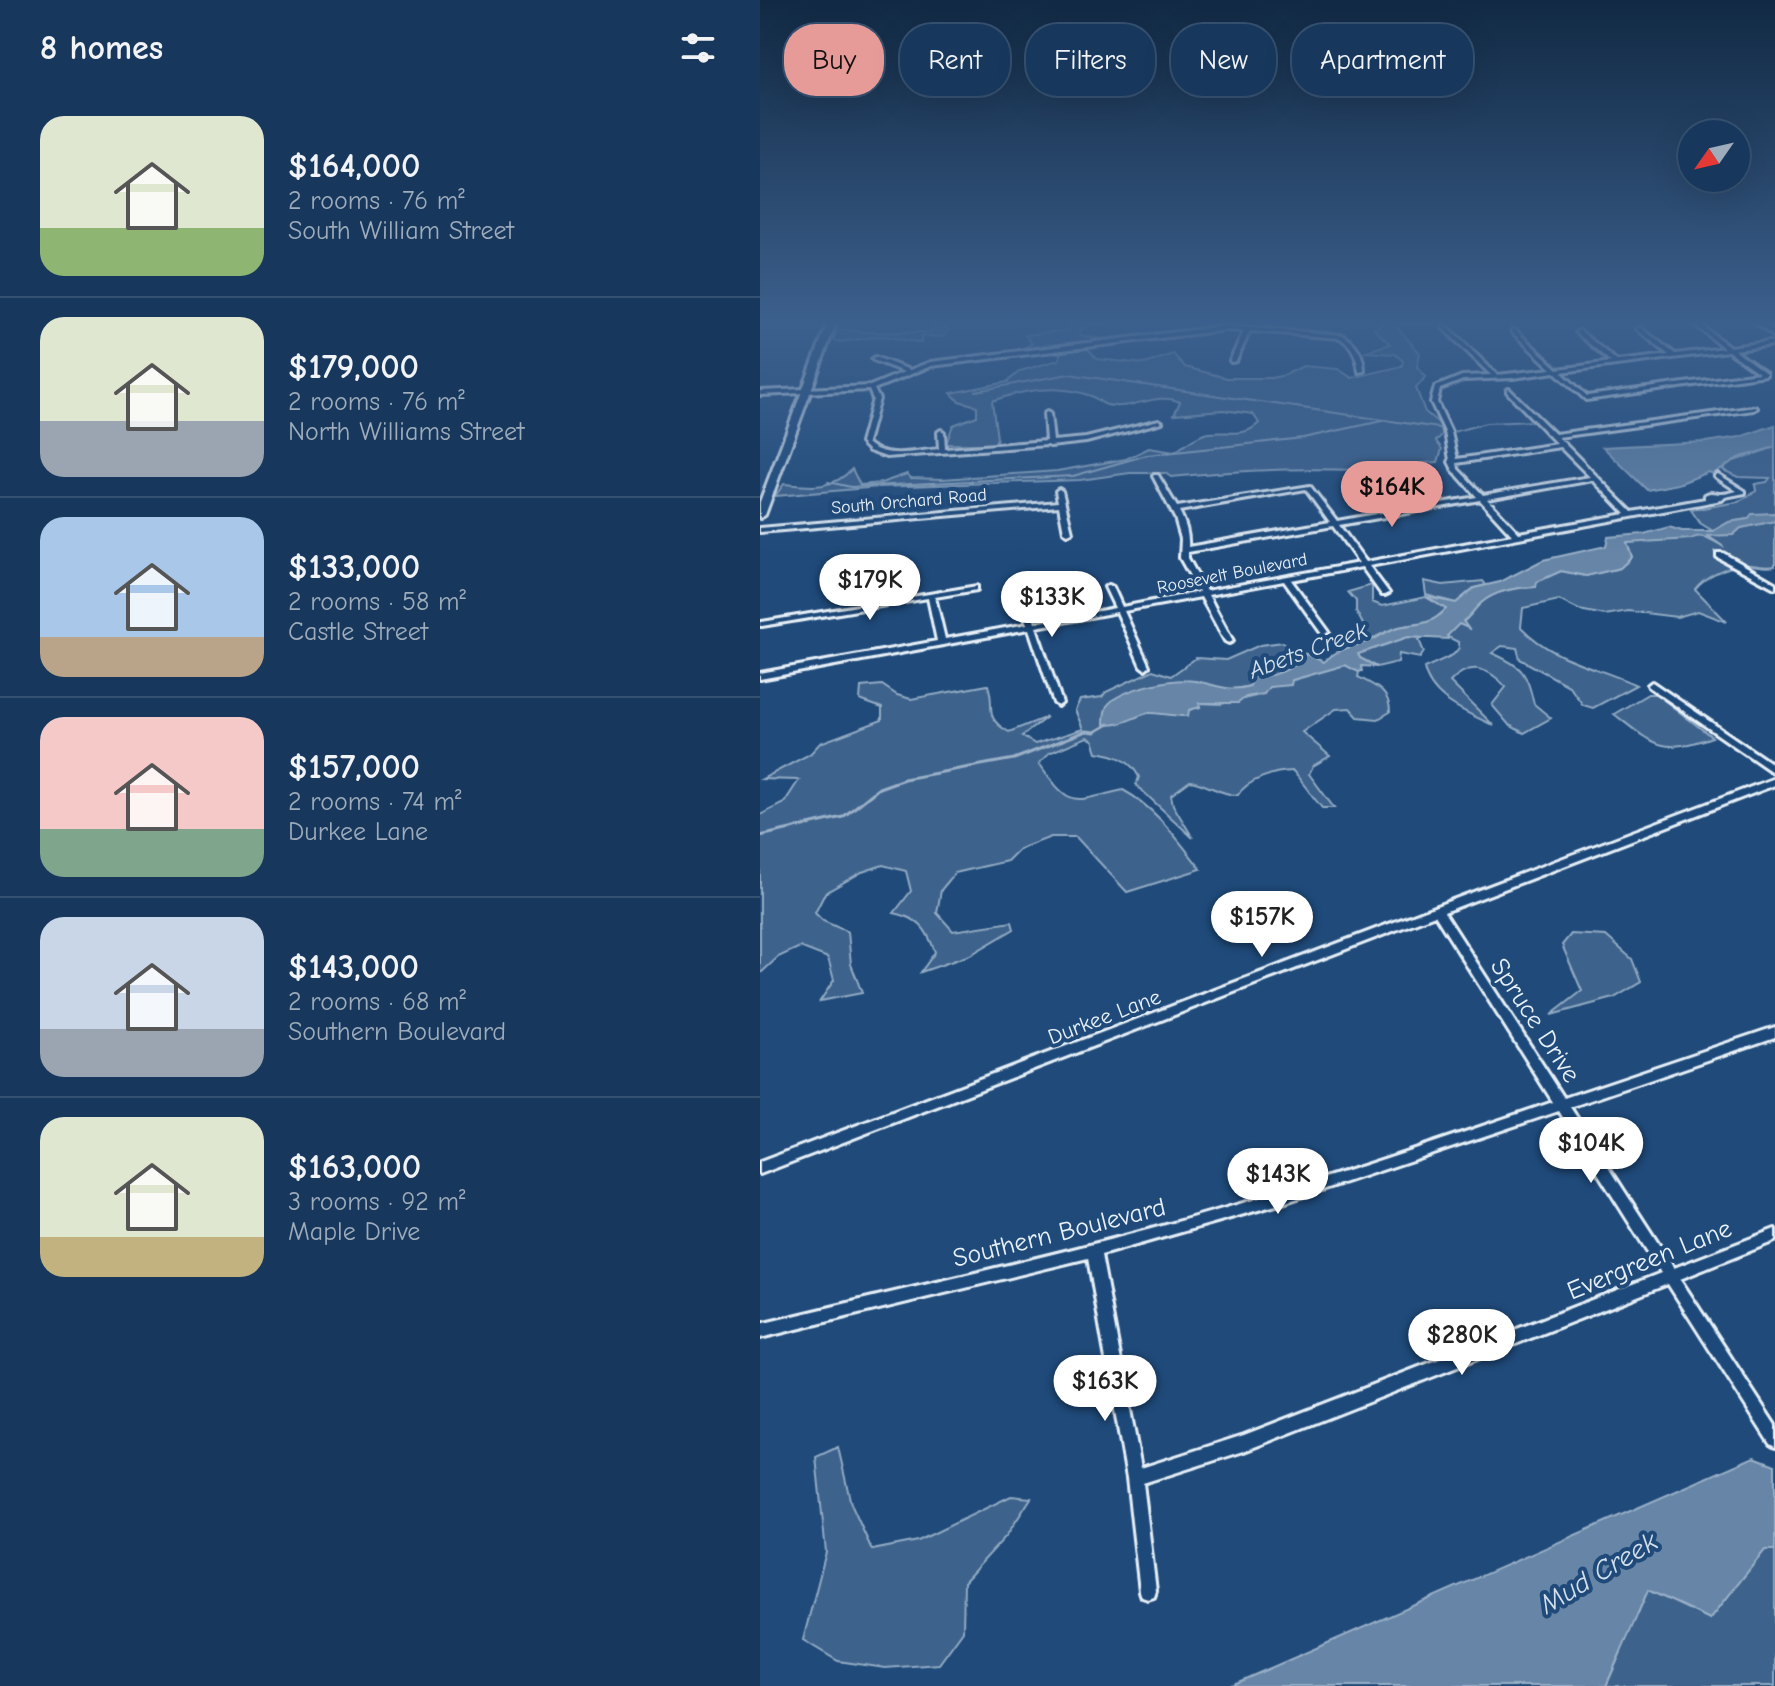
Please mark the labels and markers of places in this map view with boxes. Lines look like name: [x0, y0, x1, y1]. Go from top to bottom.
pin: $164K: [1336, 461, 1448, 529]
pin: $179K: [814, 554, 926, 622]
pin: $133K: [996, 571, 1108, 639]
pin: $157K: [1206, 891, 1318, 959]
pin: $104K: [1535, 1117, 1647, 1185]
pin: $143K: [1222, 1148, 1334, 1216]
pin: $280K: [1406, 1309, 1518, 1377]
pin: $163K: [1049, 1355, 1161, 1423]

